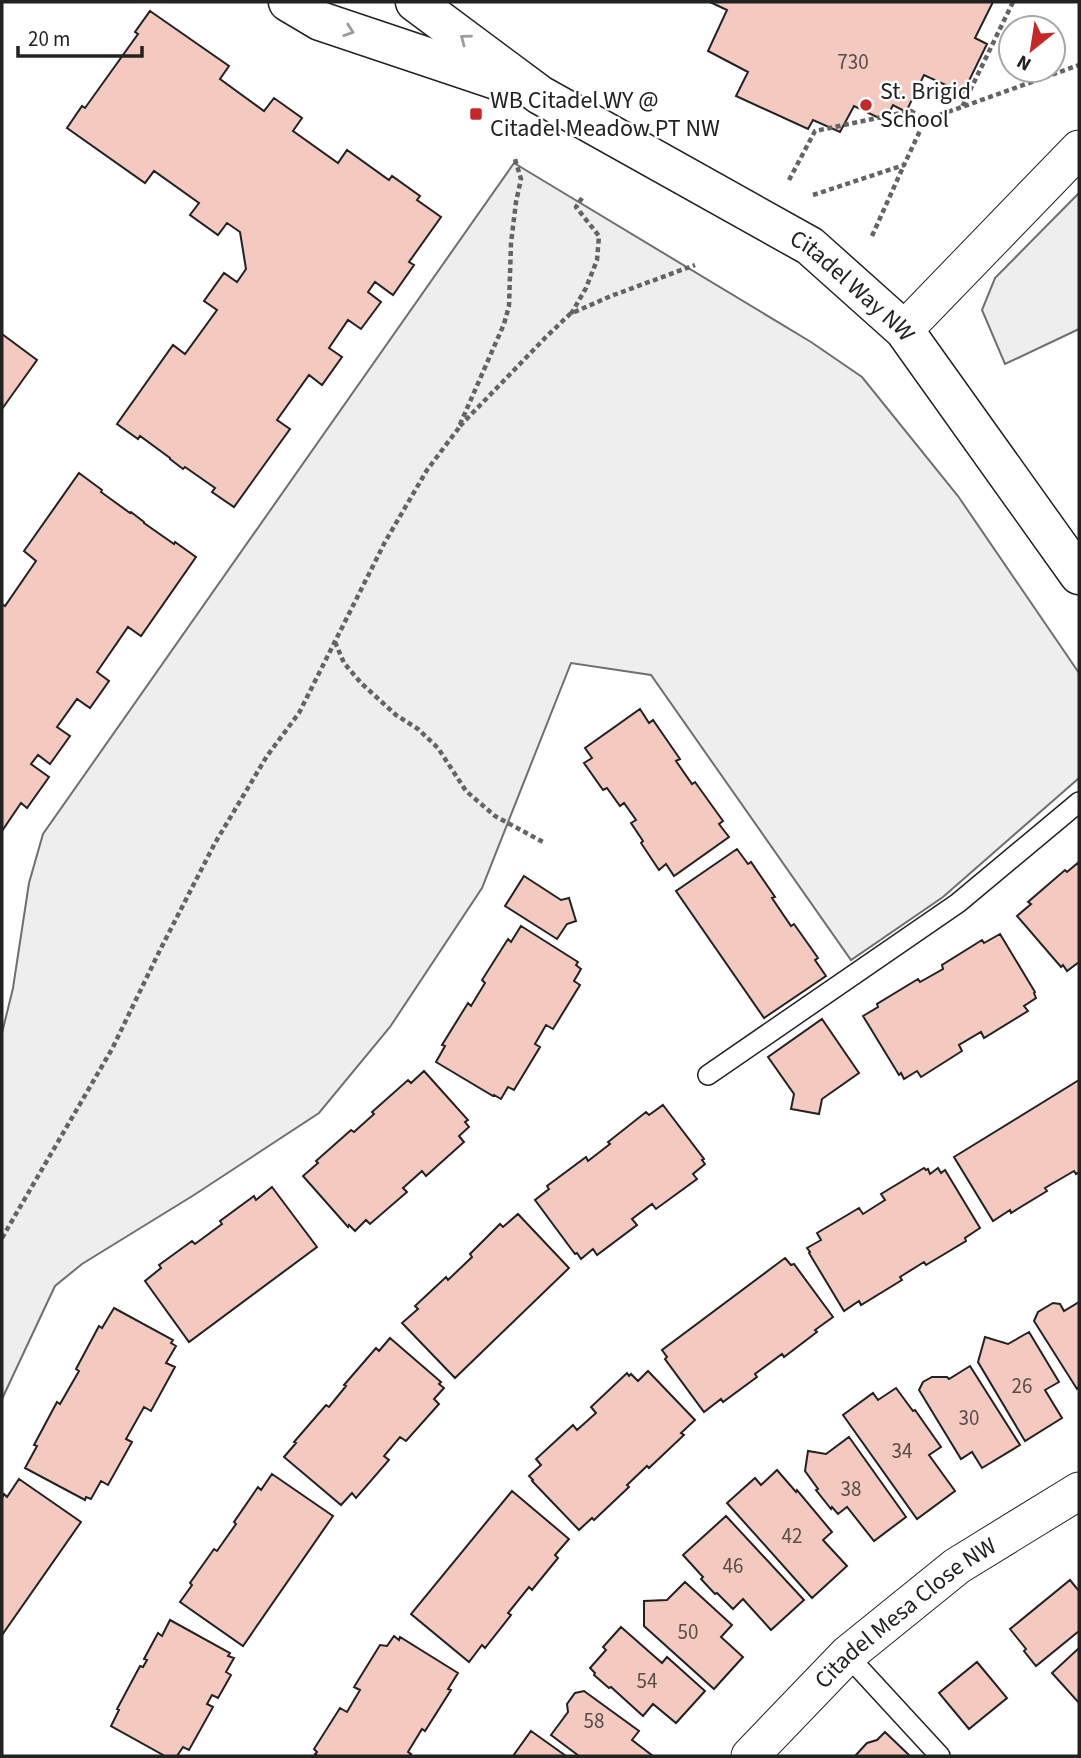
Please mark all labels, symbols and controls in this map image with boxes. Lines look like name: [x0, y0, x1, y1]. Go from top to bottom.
scale bar: [18, 14, 142, 58]
north arrow: [997, 14, 1067, 84]
one-way arrow: [343, 23, 355, 37]
text: 20 m: [28, 24, 70, 54]
one-way arrow: [461, 35, 473, 48]
house number: 730: [837, 47, 869, 77]
text: N: [1012, 48, 1036, 77]
place label: St. Brigid School: [880, 74, 971, 137]
place label: WB Citadel WY @ Citadel Meadow PT NW: [490, 83, 720, 146]
marker: St. Brigid School: [858, 97, 874, 113]
marker: WB Citadel WY @ Citadel Meadow PT NW: [468, 106, 484, 122]
street label: Citadel Way NW: [784, 221, 924, 348]
house number: 26: [1012, 1371, 1032, 1401]
house number: 30: [959, 1403, 979, 1433]
house number: 34: [892, 1436, 912, 1466]
house number: 38: [841, 1474, 861, 1504]
house number: 42: [782, 1521, 802, 1551]
street label: Citadel Mesa Close NW: [806, 1528, 1003, 1697]
house number: 46: [723, 1551, 743, 1581]
house number: 50: [678, 1617, 698, 1647]
house number: 54: [637, 1666, 657, 1696]
house number: 58: [584, 1706, 604, 1736]

